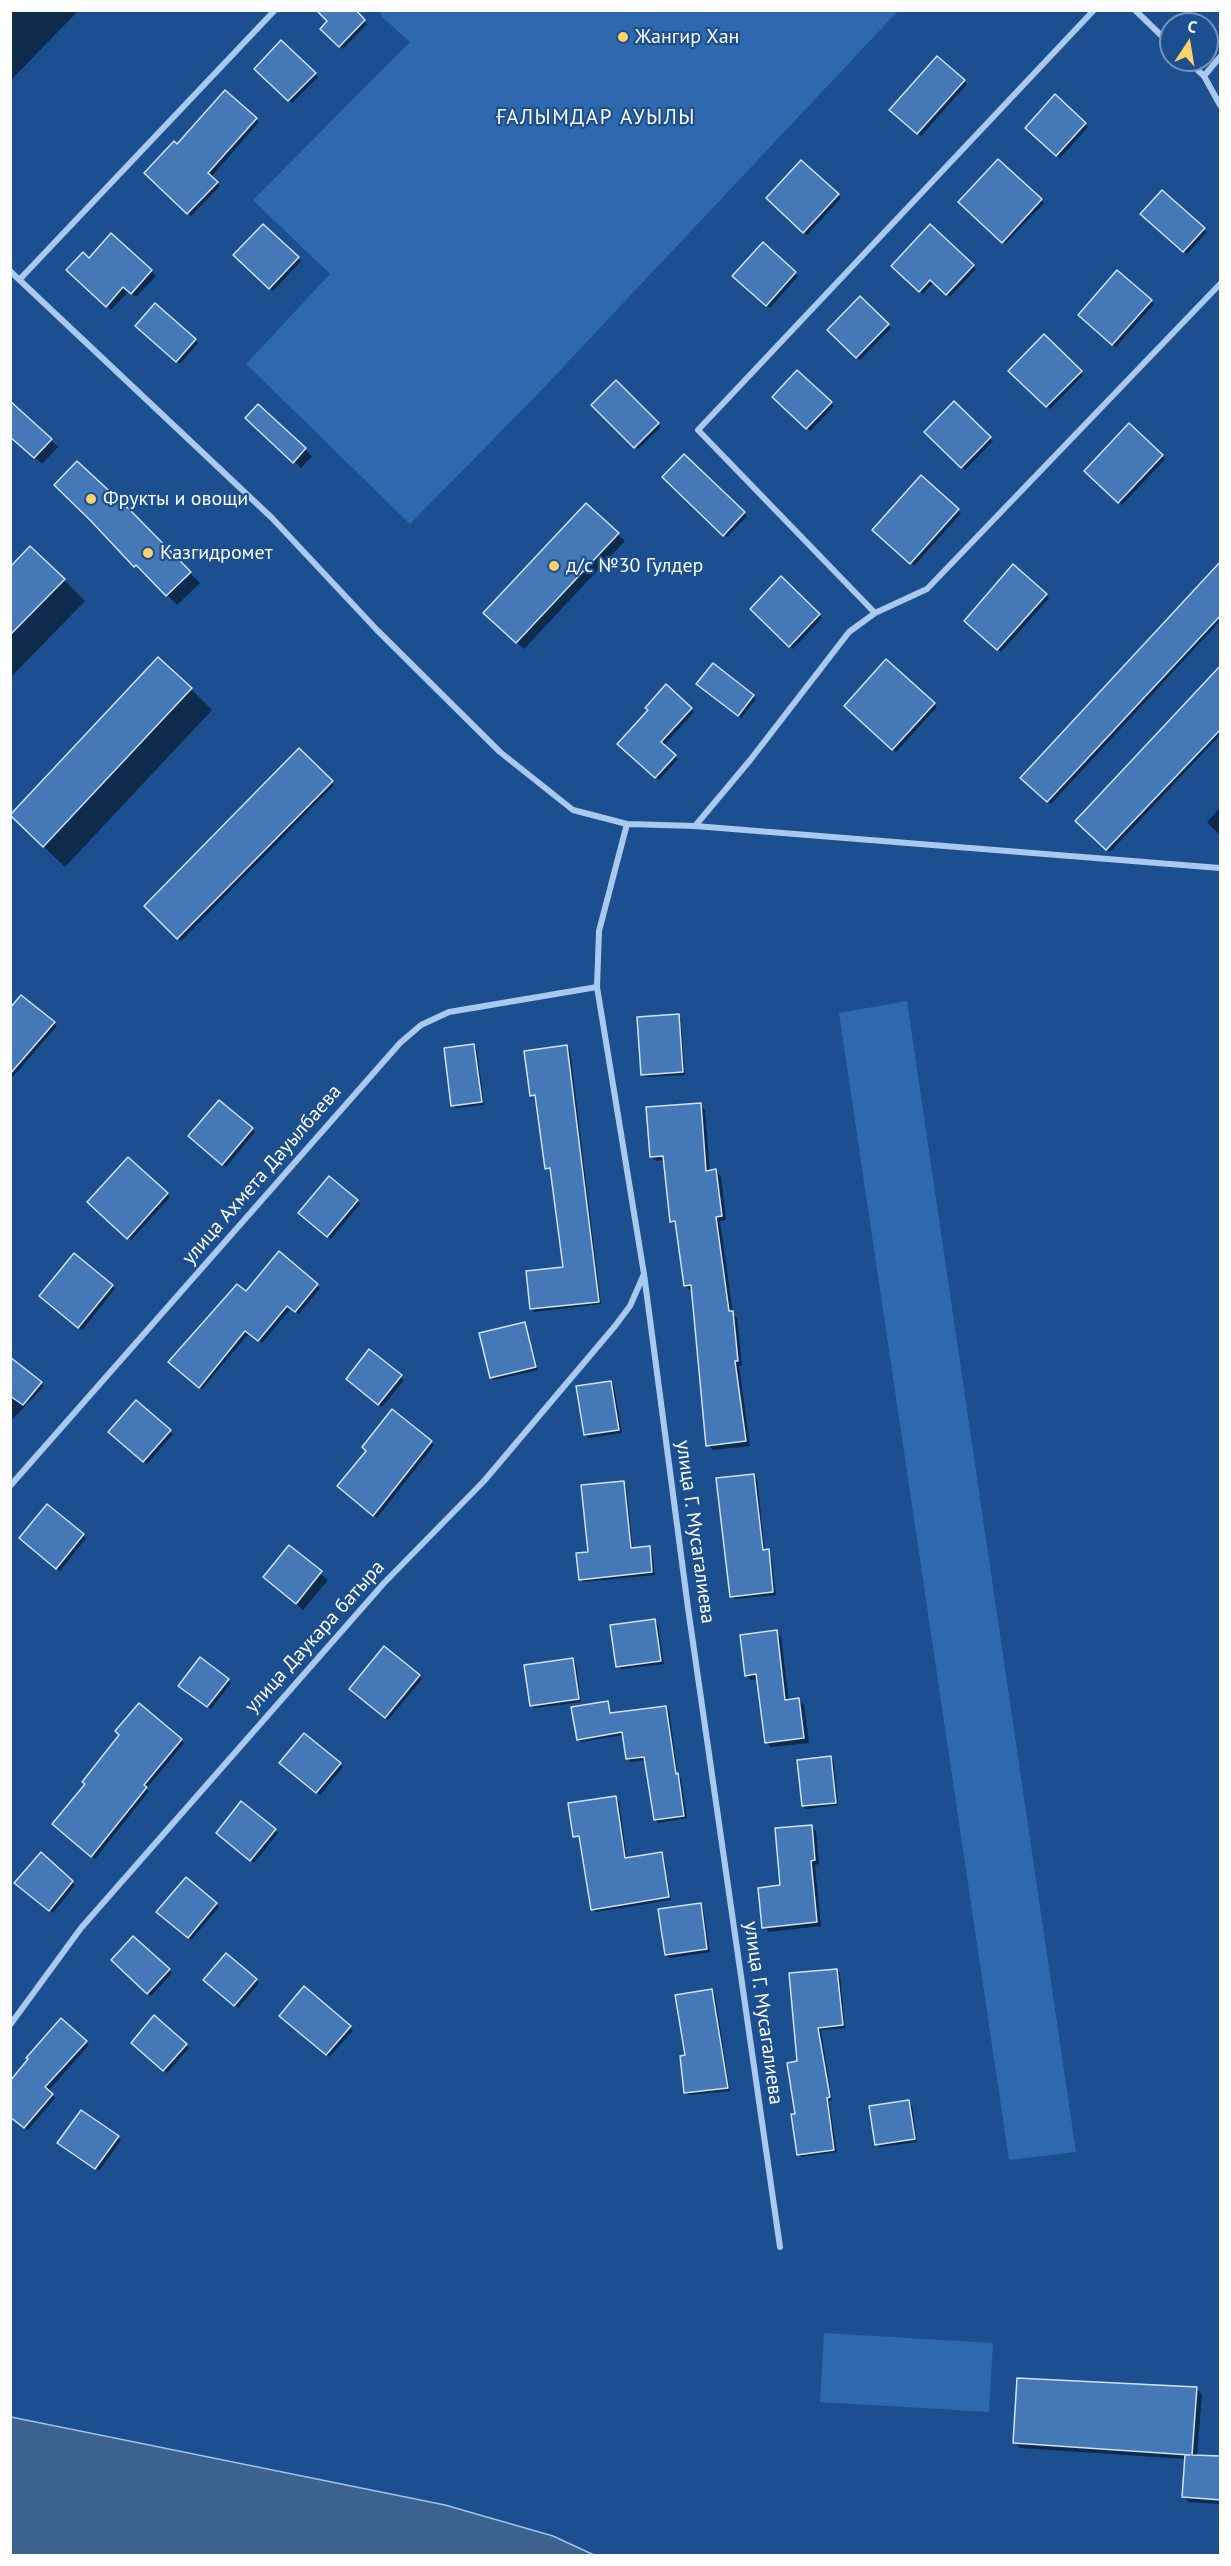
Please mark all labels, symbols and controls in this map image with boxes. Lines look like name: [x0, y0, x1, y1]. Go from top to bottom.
north arrow: [1159, 12, 1219, 72]
text: С: [1186, 16, 1199, 37]
place label: Жангир Хан: [635, 25, 739, 49]
marker: Жангир Хан: [616, 30, 630, 44]
district label: ҒАЛЫМДАР АУЫЛЫ: [496, 105, 696, 131]
place label: Фрукты и овощи: [103, 487, 248, 511]
marker: Фрукты и овощи: [84, 492, 98, 506]
place label: Казгидромет: [160, 541, 273, 565]
marker: Казгидромет: [141, 546, 155, 560]
place label: д/с №30 Гулдер: [566, 554, 703, 578]
marker: д/с №30 Гулдер: [547, 559, 561, 573]
street label: улица Ахмета Дауылбаева: [177, 1080, 347, 1270]
street label: улица Г. Мусагалиева: [670, 1439, 720, 1625]
street label: улица Даукара батыра: [240, 1556, 390, 1718]
street label: улица Г. Мусагалиева: [738, 1920, 788, 2106]

